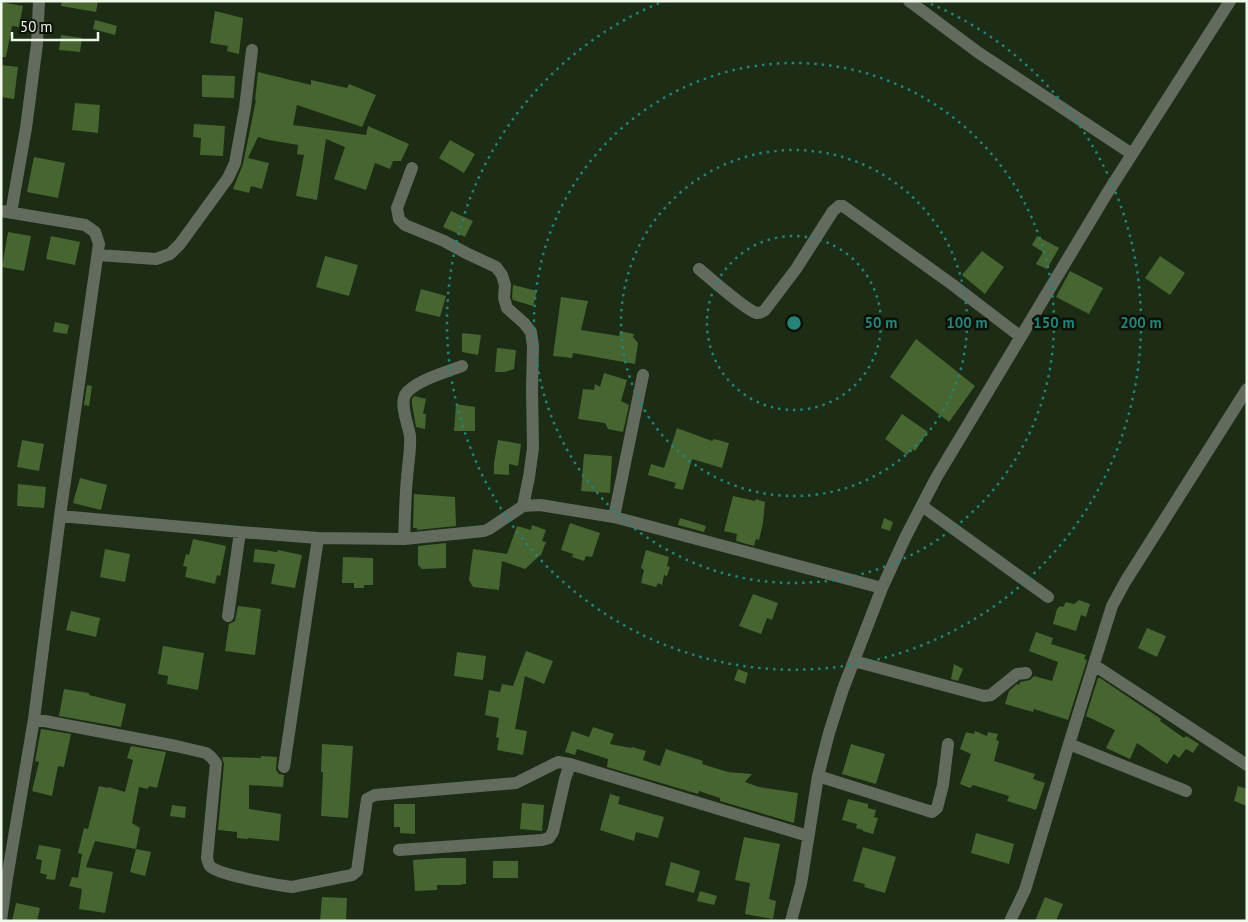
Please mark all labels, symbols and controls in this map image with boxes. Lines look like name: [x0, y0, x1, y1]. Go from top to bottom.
scale bar: [12, 10, 99, 42]
text: 50 m: [20, 17, 53, 36]
text: 50 m: [865, 313, 897, 332]
text: 100 m: [946, 313, 988, 332]
text: 150 m: [1033, 313, 1075, 332]
text: 200 m: [1120, 313, 1162, 332]
centre of rings: [785, 314, 803, 332]

